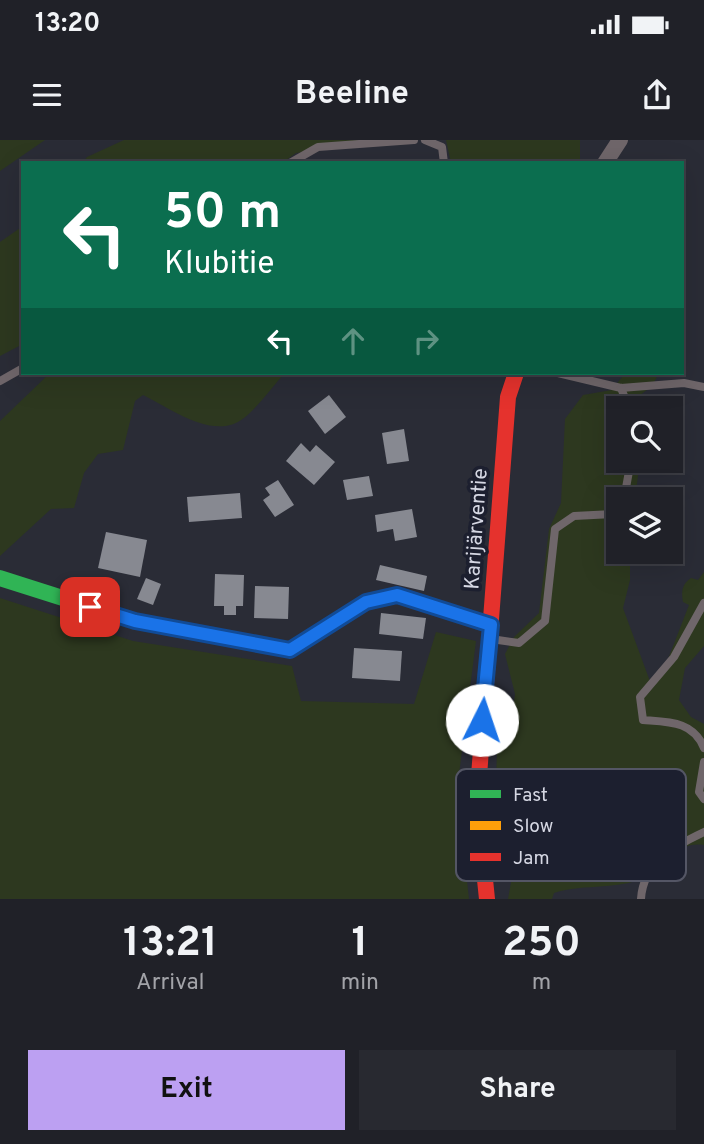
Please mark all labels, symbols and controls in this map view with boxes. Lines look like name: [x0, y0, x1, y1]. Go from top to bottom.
text: 13:20: [35, 8, 100, 41]
text: Beeline: [295, 75, 409, 115]
icon: menu: [28, 76, 66, 114]
icon: share: [638, 76, 676, 114]
text: 50 m: [164, 184, 281, 246]
icon: left: [49, 189, 140, 280]
text: Klubitie: [164, 245, 274, 285]
icon: left: [261, 322, 299, 360]
icon: ahead: [334, 322, 372, 360]
icon: right: [407, 322, 445, 360]
map controls: [606, 396, 683, 564]
button: search: [606, 396, 683, 473]
street label: Karijärventie: [459, 467, 495, 591]
button: layers: [606, 487, 683, 564]
pin: [60, 577, 120, 637]
icon: arrive: [71, 588, 109, 626]
position arrow: [445, 683, 519, 757]
legend: [456, 769, 686, 881]
text: Fast: [513, 784, 548, 808]
text: Slow: [513, 815, 553, 839]
text: Jam: [513, 847, 550, 871]
text: 13:21: [123, 918, 218, 971]
text: 1: [351, 918, 368, 971]
text: 250: [502, 918, 581, 971]
text: Arrival: [136, 969, 205, 998]
text: min: [341, 969, 379, 998]
text: m: [532, 969, 551, 998]
button: Exit: [28, 1050, 345, 1130]
button: Share: [359, 1050, 676, 1130]

